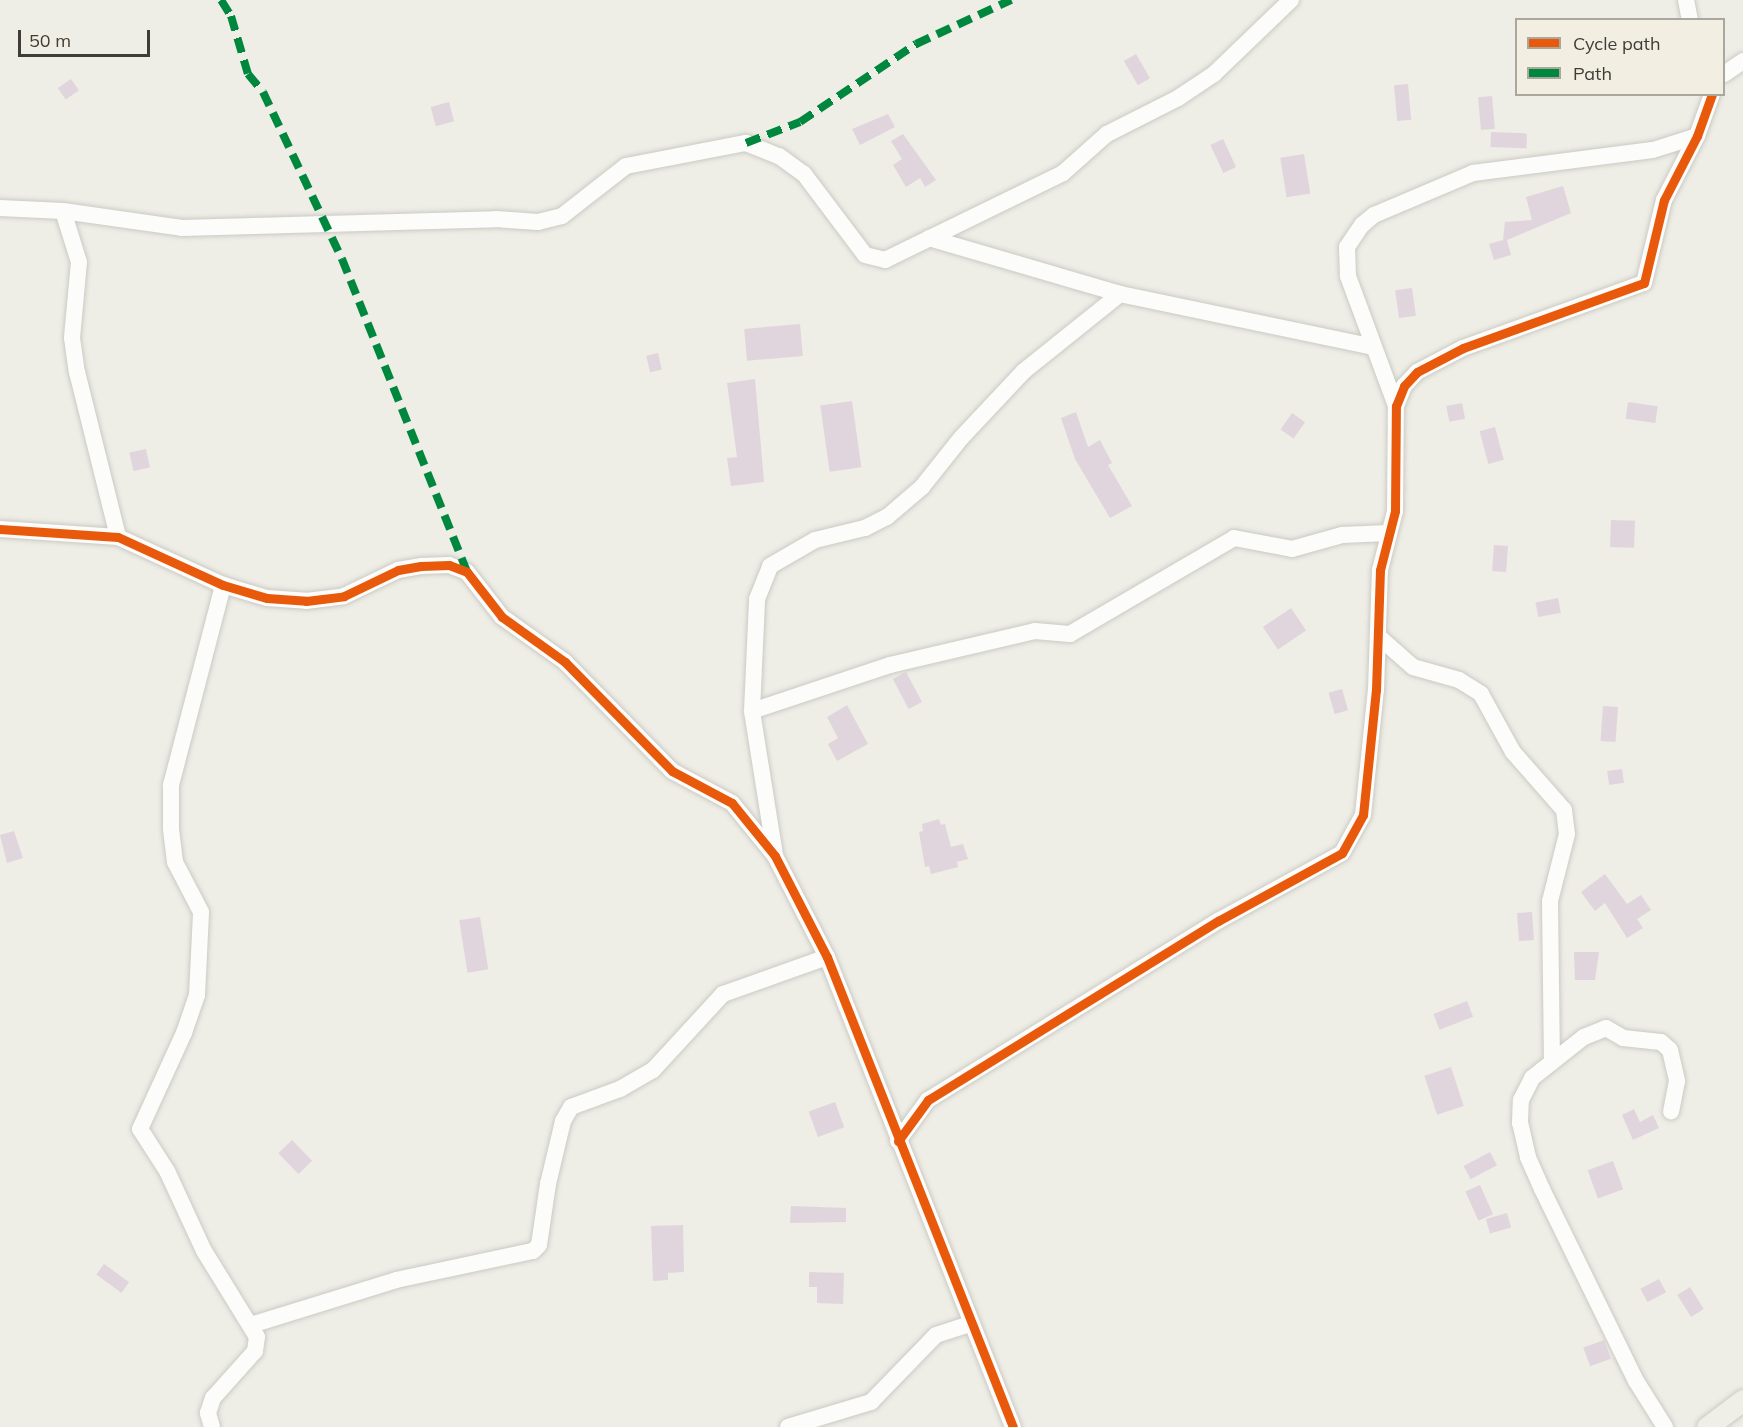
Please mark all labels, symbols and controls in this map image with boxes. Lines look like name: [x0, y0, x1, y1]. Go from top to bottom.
scale bar: [21, 18, 153, 56]
legend: [1515, 18, 1725, 96]
text: 50 m: [29, 29, 71, 52]
text: Cycle path: [1573, 32, 1660, 55]
text: Path: [1573, 62, 1612, 85]

